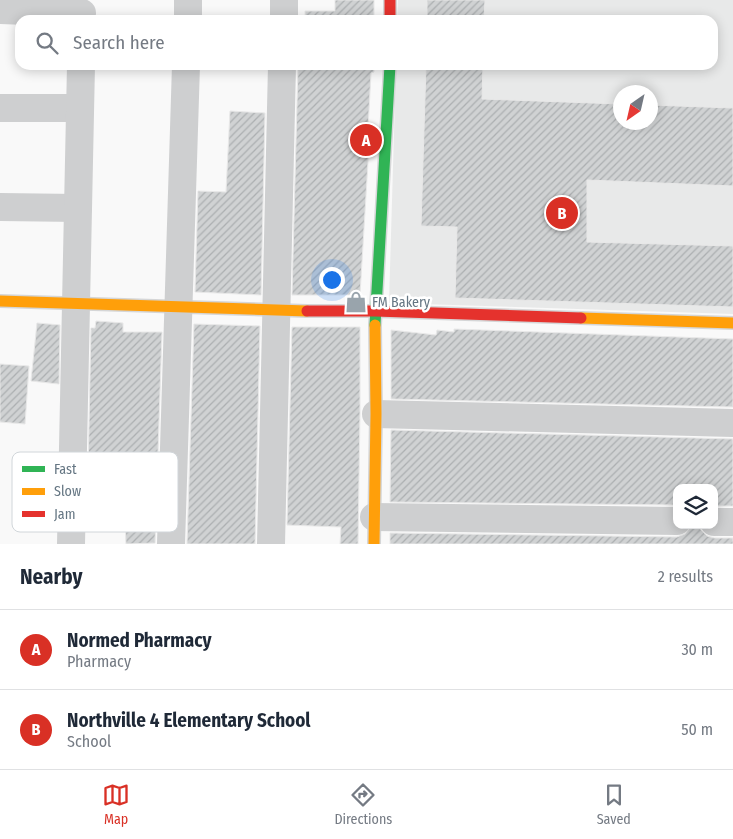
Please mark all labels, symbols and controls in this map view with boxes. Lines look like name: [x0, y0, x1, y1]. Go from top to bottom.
search box: [15, 15, 718, 70]
icon: search: [33, 29, 61, 57]
text: Search here: [73, 31, 165, 54]
north arrow: [613, 85, 658, 130]
pin: A: [350, 121, 382, 159]
pin: B: [546, 194, 578, 232]
your location: [319, 267, 345, 293]
shop icon: FM Bakery: [343, 289, 369, 315]
place label: FM Bakery: [372, 294, 431, 311]
legend: [12, 452, 178, 532]
text: Fast: [54, 461, 77, 478]
text: Slow: [54, 483, 81, 500]
map controls: [673, 484, 718, 529]
button: layers: [673, 484, 718, 529]
text: Jam: [54, 506, 75, 523]
text: Nearby: [20, 564, 82, 590]
text: 2 results: [658, 567, 713, 586]
text: Normed Pharmacy: [67, 629, 212, 652]
text: A: [32, 640, 40, 659]
text: 30 m: [681, 640, 713, 659]
text: Pharmacy: [67, 652, 131, 671]
text: Northville 4 Elementary School: [67, 709, 311, 732]
text: B: [32, 720, 40, 739]
text: 50 m: [681, 720, 713, 739]
text: School: [67, 732, 111, 751]
tab: Map: [102, 781, 130, 828]
tab: Directions: [334, 781, 392, 828]
tab: Saved: [597, 781, 631, 828]

